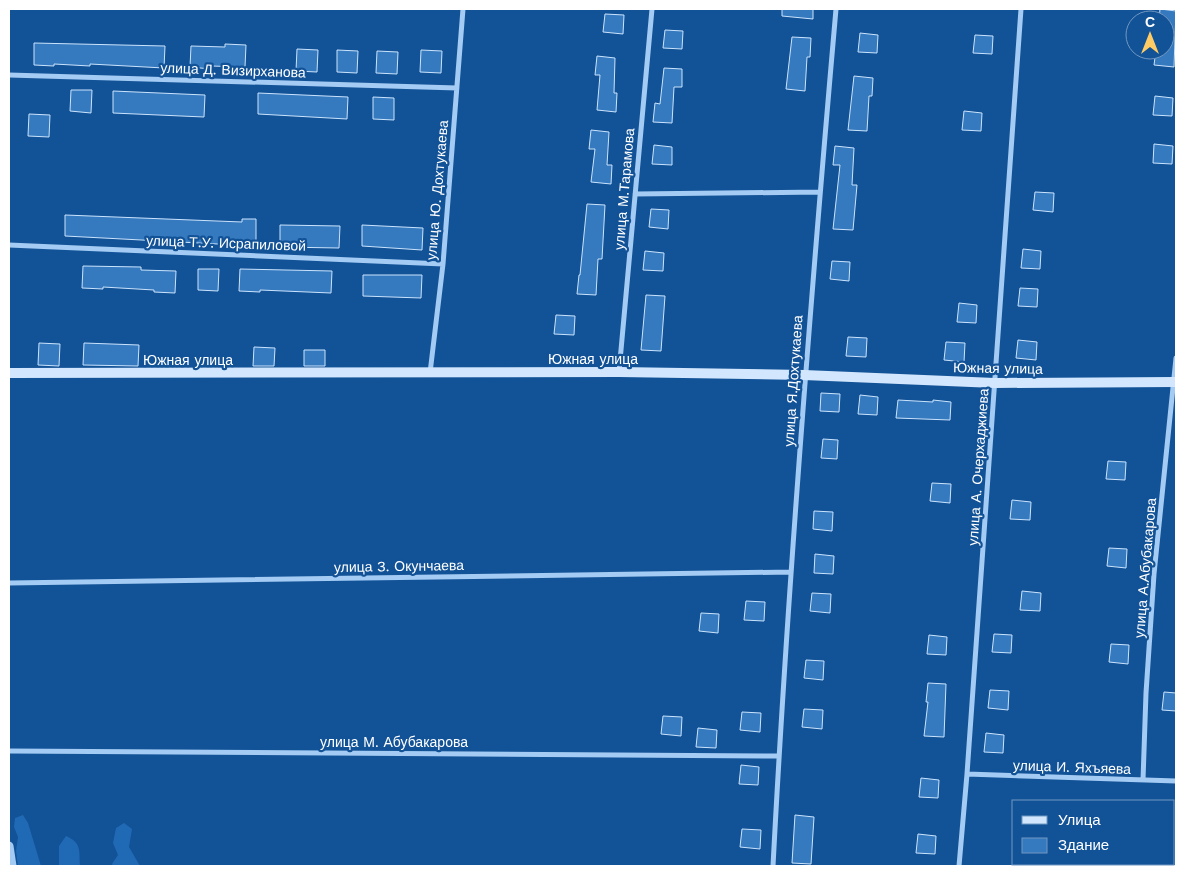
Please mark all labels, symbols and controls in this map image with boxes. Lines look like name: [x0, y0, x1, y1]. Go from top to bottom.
north arrow: [1125, 10, 1175, 60]
text: С: [1145, 14, 1155, 30]
street label: улица Д. Визирханова: [160, 59, 306, 81]
street label: улица Ю. Дохтукаева: [423, 119, 451, 261]
street label: улица М.Тарамова: [611, 127, 637, 251]
street label: улица Т.У. Исрапиловой: [146, 232, 306, 254]
street label: улица Я.Дохтукаева: [780, 314, 806, 447]
street label: Южная улица: [548, 351, 638, 367]
street label: Южная улица: [143, 352, 233, 368]
street label: Южная улица: [953, 359, 1043, 377]
street label: улица А. Очерхаджиева: [965, 388, 991, 546]
street label: улица А.Абубакарова: [1131, 497, 1159, 639]
street label: улица З. Окунчаева: [334, 557, 464, 575]
street label: улица М. Абубакарова: [320, 734, 468, 750]
street label: улица И. Яхъяева: [1013, 757, 1132, 777]
legend: [1012, 800, 1175, 865]
text: Улица: [1058, 811, 1101, 829]
text: Здание: [1058, 836, 1109, 854]

